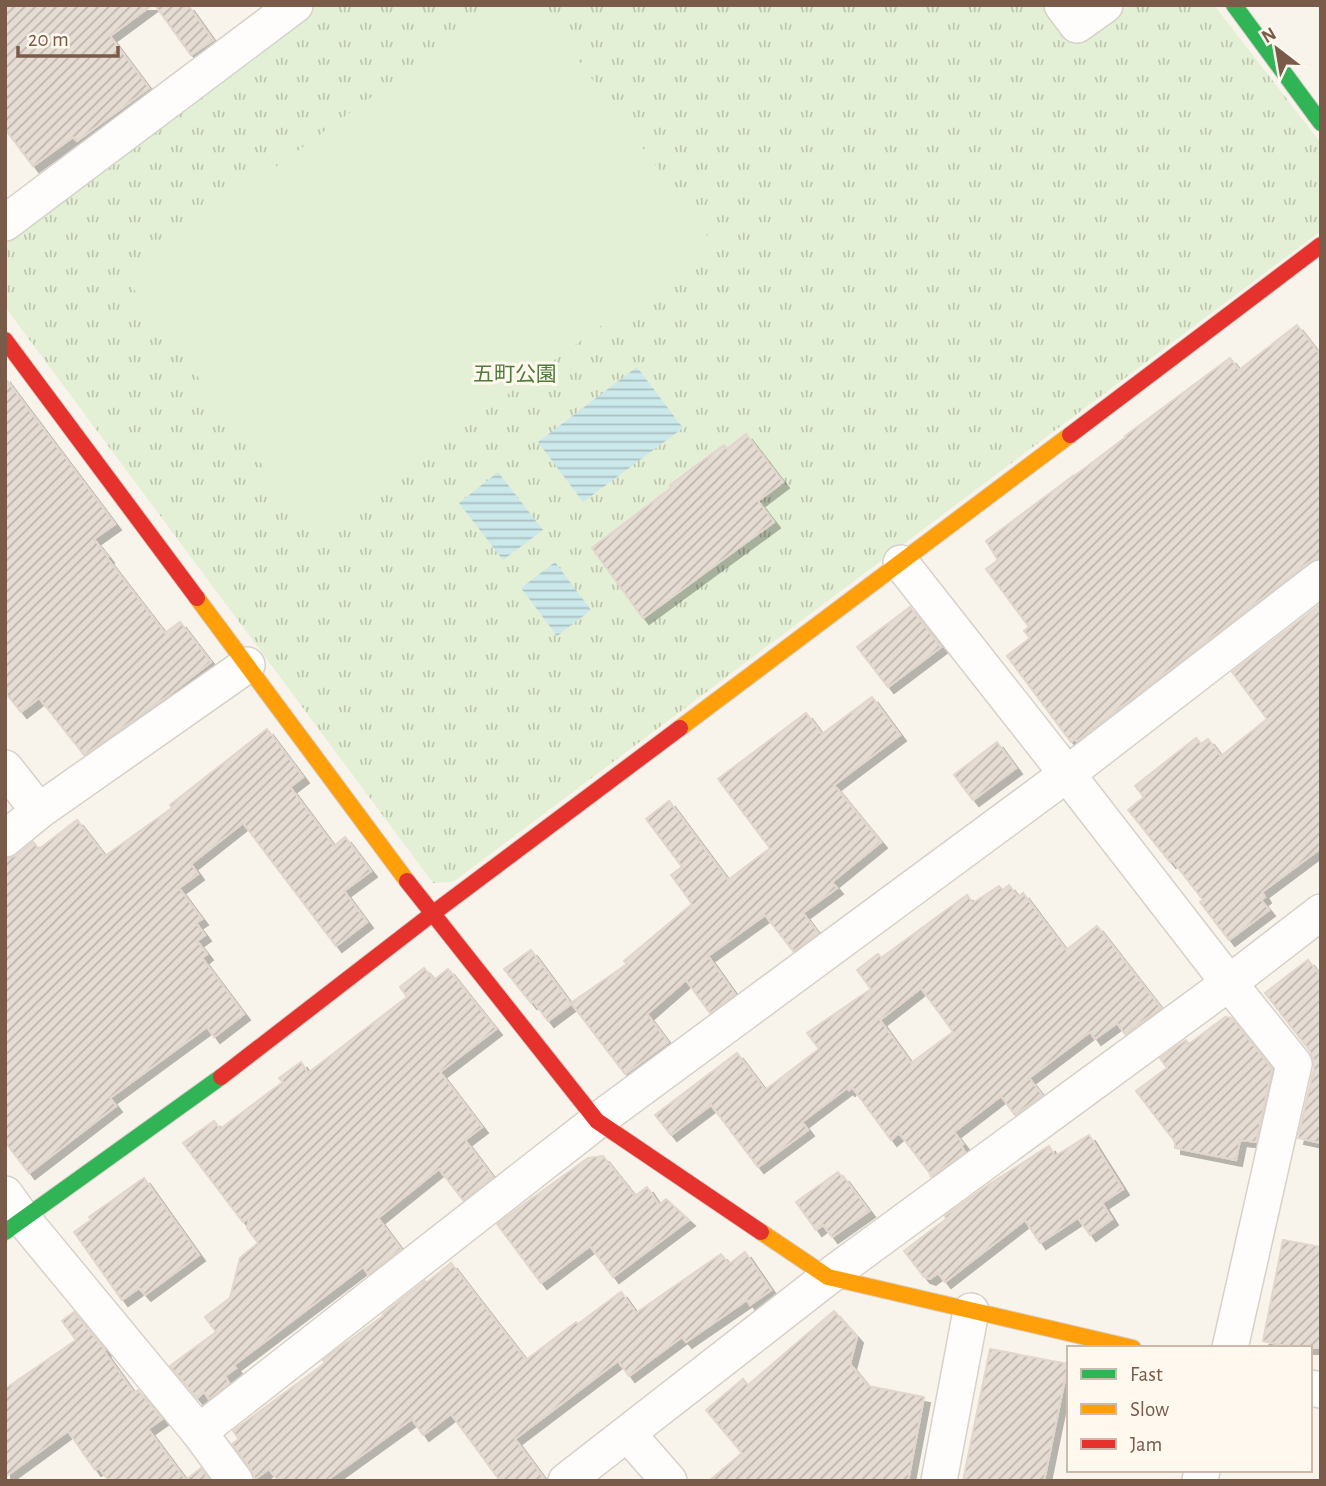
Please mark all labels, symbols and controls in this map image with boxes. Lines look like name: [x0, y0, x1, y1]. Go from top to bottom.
scale bar: [18, 14, 117, 58]
north arrow: [1242, 14, 1312, 84]
text: N: [1258, 24, 1280, 47]
text: 20 m: [28, 29, 69, 50]
park label: 五町公園: [473, 364, 557, 385]
legend: [1067, 1346, 1312, 1472]
text: Fast: [1130, 1364, 1163, 1385]
text: Slow: [1130, 1399, 1169, 1420]
text: Jam: [1130, 1434, 1162, 1455]

